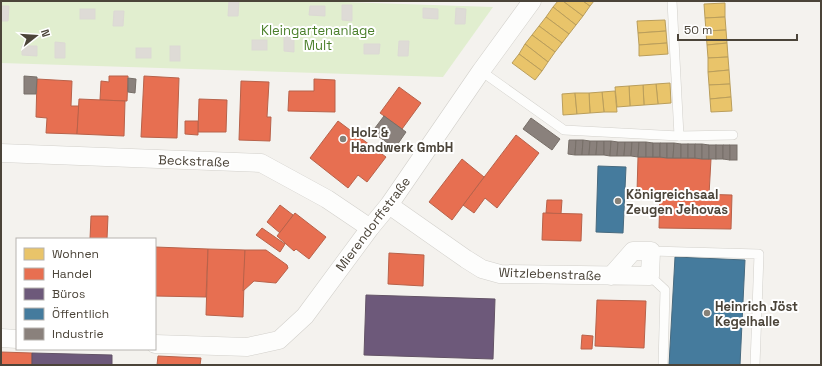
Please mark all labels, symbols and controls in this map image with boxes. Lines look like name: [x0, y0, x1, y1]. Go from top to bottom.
north arrow: [16, 16, 56, 56]
scale bar: [678, 16, 797, 42]
park label: Kleingartenanlage Mult: [261, 22, 375, 54]
text: 50 m: [684, 22, 712, 38]
text: N: [38, 28, 53, 39]
place label: Holz & Handwerk GmbH: [351, 124, 453, 156]
marker: Holz & Handwerk GmbH: [338, 134, 348, 144]
street label: Beckstraße: [158, 151, 230, 171]
street label: Mierendorffstraße: [332, 173, 414, 275]
place label: Königreichsaal Zeugen Jehovas: [626, 186, 728, 218]
marker: Königreichsaal Zeugen Jehovas: [613, 196, 623, 206]
legend: [16, 238, 156, 350]
text: Wohnen: [52, 246, 99, 262]
street label: Witzlebenstraße: [498, 264, 602, 284]
text: Handel: [52, 266, 92, 282]
text: Büros: [52, 286, 85, 302]
place label: Heinrich Jöst Kegelhalle: [715, 298, 798, 330]
text: Öffentlich: [52, 306, 109, 322]
marker: Heinrich Jöst Kegelhalle: [702, 308, 712, 318]
text: Industrie: [52, 326, 104, 342]

